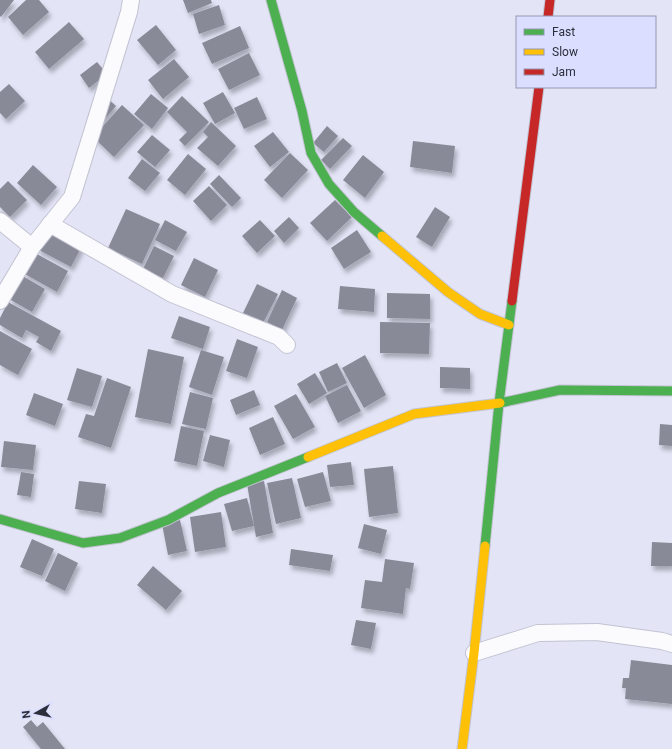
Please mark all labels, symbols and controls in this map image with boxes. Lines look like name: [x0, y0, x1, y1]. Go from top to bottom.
legend: [516, 16, 656, 88]
text: Fast: [552, 25, 575, 39]
text: Slow: [552, 45, 578, 59]
text: Jam: [552, 65, 576, 79]
north arrow: [16, 693, 56, 733]
text: N: [20, 709, 34, 719]

